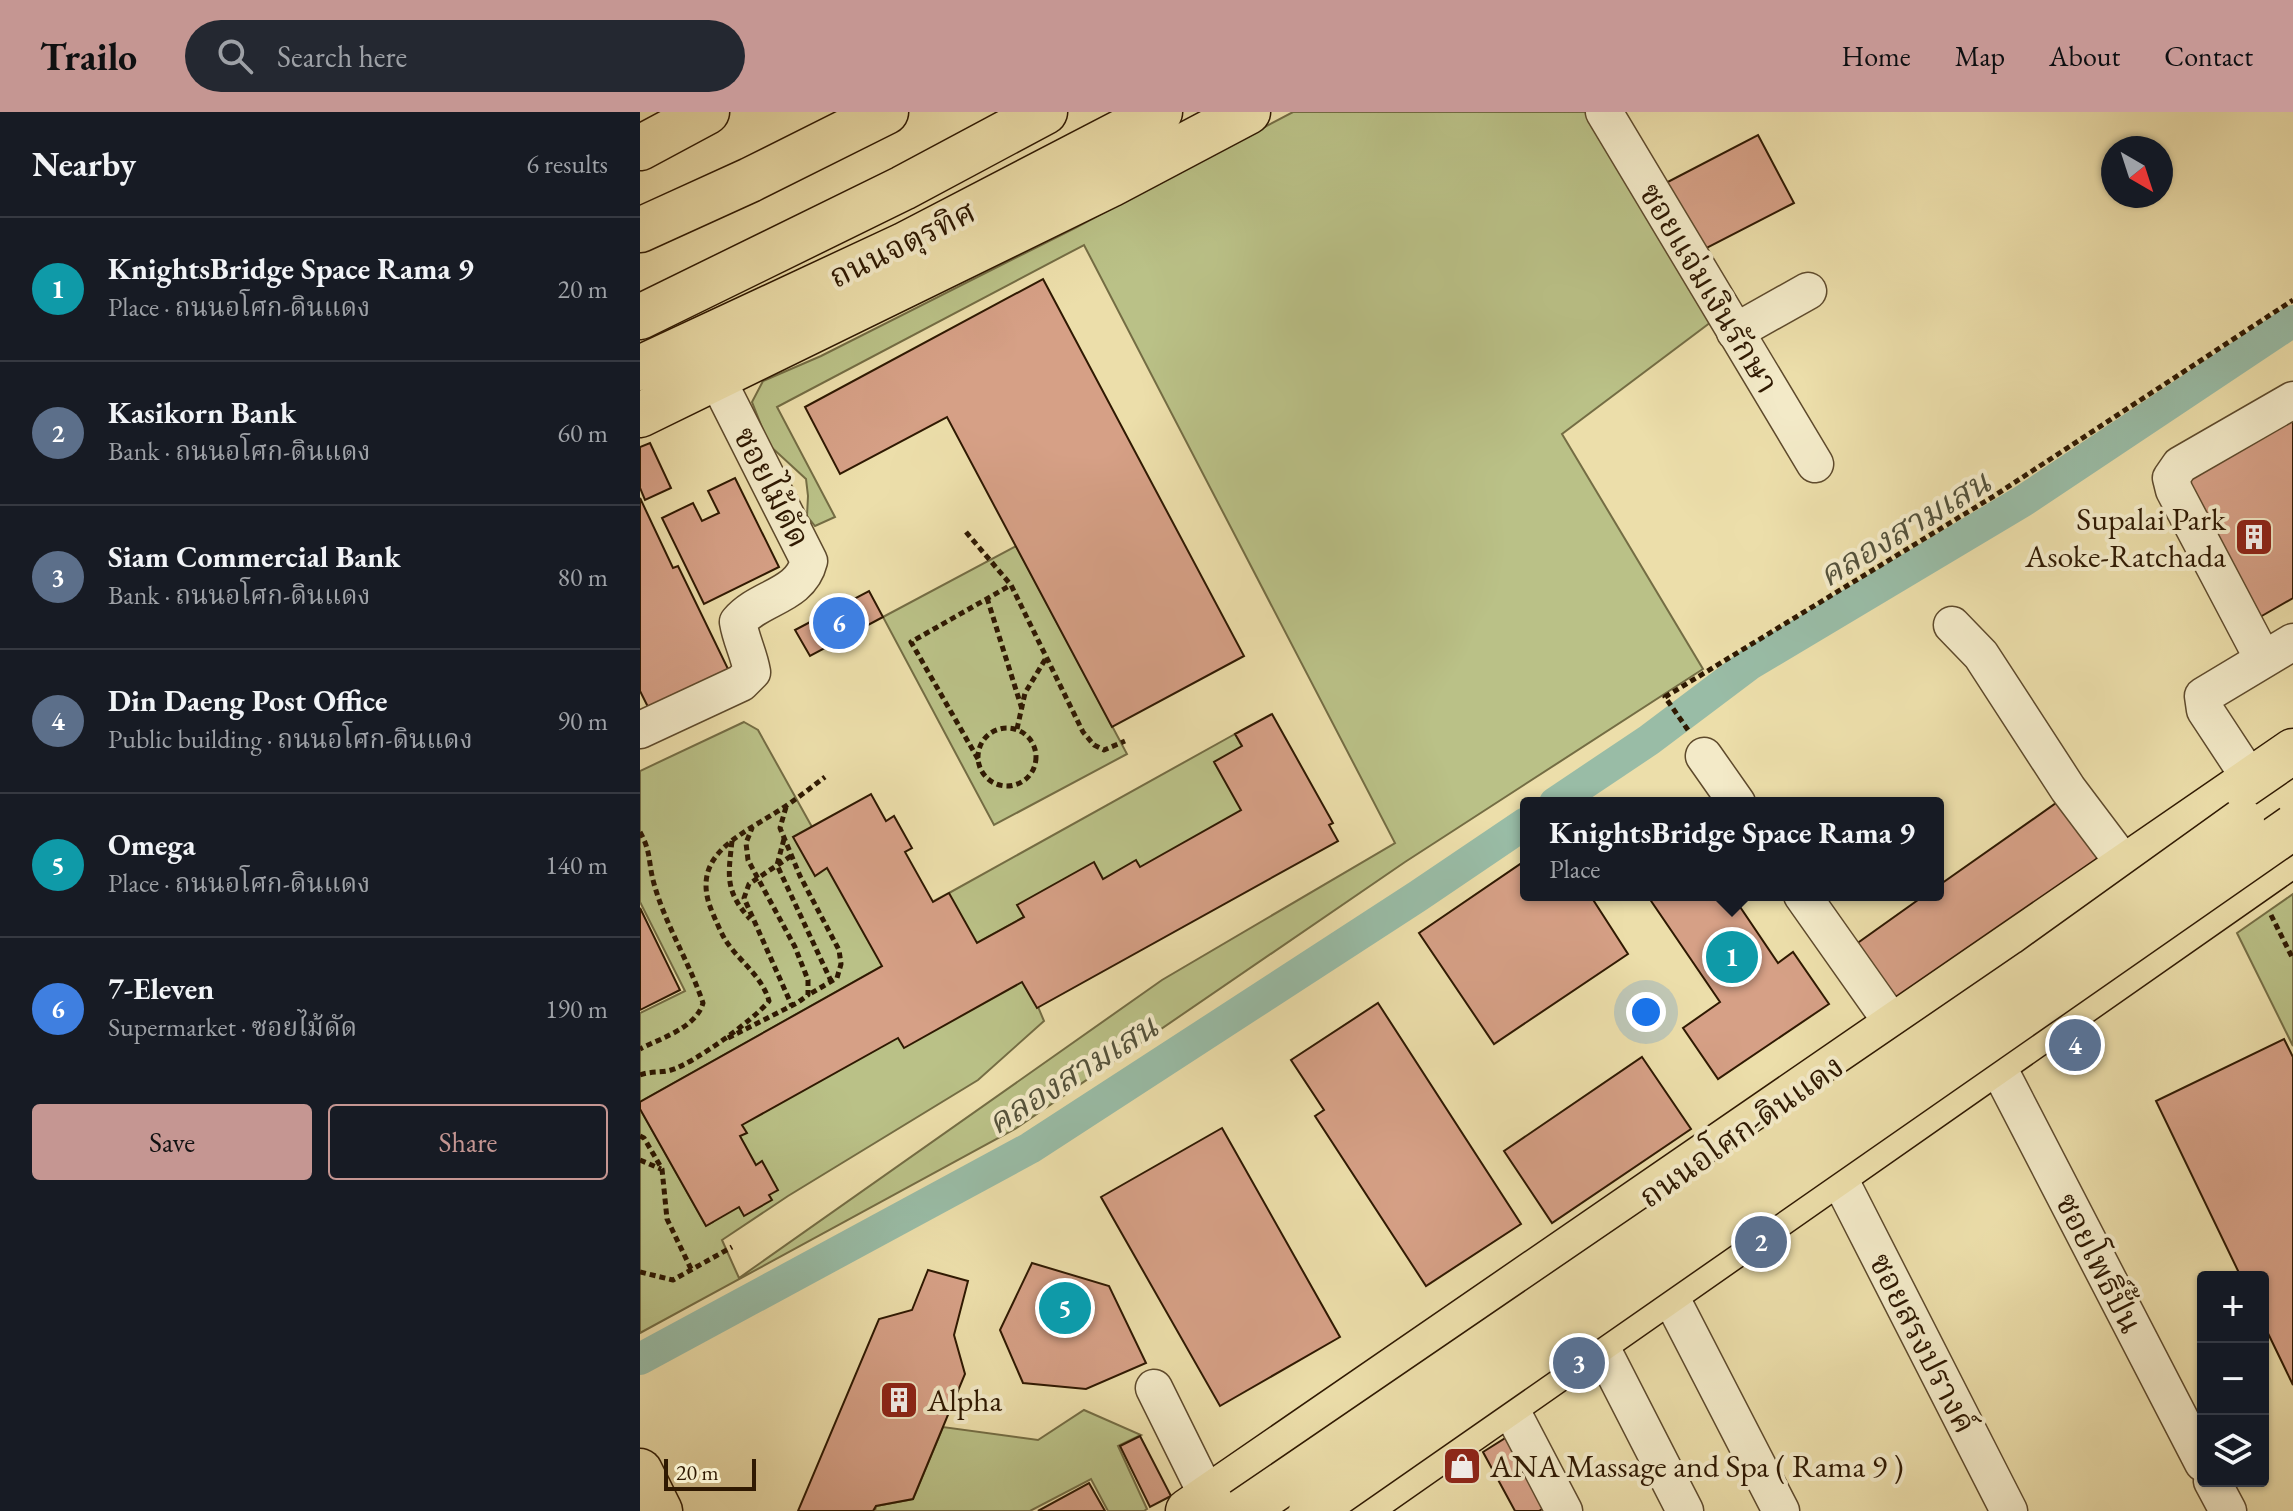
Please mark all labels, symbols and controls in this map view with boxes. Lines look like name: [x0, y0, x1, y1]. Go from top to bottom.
search box: [185, 20, 745, 92]
text: Trailo: [40, 32, 137, 81]
icon: search: [213, 34, 257, 78]
text: Search here: [277, 37, 407, 76]
text: Home: [1841, 38, 1911, 74]
text: Map: [1955, 38, 2005, 74]
text: About: [2049, 38, 2120, 74]
text: Contact: [2164, 38, 2253, 74]
north arrow: [2101, 136, 2173, 208]
text: Nearby: [32, 142, 136, 186]
text: 6 results: [527, 147, 608, 181]
street label: ซอยแจ่มเงินรักษา: [1630, 175, 1788, 401]
street label: ถนนจตุรทิศ: [822, 190, 982, 298]
text: KnightsBridge Space Rama 9: [108, 249, 474, 288]
text: 1: [51, 272, 65, 306]
text: 20 m: [558, 272, 608, 306]
text: Place · ถนนอโศก-ดินแดง: [108, 290, 370, 324]
text: Kasikorn Bank: [108, 393, 296, 432]
text: 2: [51, 416, 65, 450]
text: 60 m: [558, 416, 608, 450]
street label: ซอยไม้ดัด: [724, 419, 821, 554]
text: Bank · ถนนอโศก-ดินแดง: [108, 434, 371, 468]
water label: คลองสามเสน: [1810, 459, 1999, 597]
place label: Supalai Park Asoke-Ratchada: [2024, 498, 2227, 577]
building icon: Supalai Park Asoke-Ratchada: [2233, 516, 2275, 558]
text: Siam Commercial Bank: [108, 537, 401, 576]
text: 3: [51, 560, 65, 594]
text: 80 m: [558, 560, 608, 594]
text: Bank · ถนนอโศก-ดินแดง: [108, 578, 371, 612]
pin: 6: [813, 593, 865, 653]
text: Din Daeng Post Office: [108, 681, 388, 720]
text: 4: [51, 704, 65, 738]
text: 90 m: [558, 704, 608, 738]
text: Public building · ถนนอโศก-ดินแดง: [108, 722, 473, 756]
popup: [1520, 797, 1944, 901]
text: KnightsBridge Space Rama 9: [1549, 813, 1915, 852]
text: Omega: [108, 825, 196, 864]
text: 5: [51, 848, 65, 882]
text: 140 m: [545, 848, 608, 882]
text: Place: [1549, 852, 1600, 886]
text: Place · ถนนอโศก-ดินแดง: [108, 866, 370, 900]
pin: 1: [1706, 927, 1758, 987]
text: 7-Eleven: [108, 969, 214, 1008]
text: 6: [51, 992, 65, 1026]
text: 190 m: [545, 992, 608, 1026]
your location: [1626, 992, 1666, 1032]
water label: คลองสามเสน: [978, 1004, 1166, 1144]
text: Supermarket · ซอยไม้ดัด: [108, 1010, 357, 1044]
pin: 4: [2049, 1015, 2101, 1075]
street label: ถนนอโศก-ดินแดง: [1630, 1044, 1852, 1217]
button: Save: [32, 1104, 312, 1180]
button: Share: [328, 1104, 608, 1180]
street label: ซอยโพธิ์ปั้น: [2046, 1185, 2154, 1340]
pin: 2: [1735, 1212, 1787, 1272]
street label: ซอยสรงปรางค์: [1860, 1246, 1986, 1440]
map controls: [2197, 1271, 2269, 1487]
button: +: [2197, 1271, 2269, 1343]
pin: 5: [1039, 1278, 1091, 1338]
pin: 3: [1553, 1333, 1605, 1393]
button: −: [2197, 1343, 2269, 1415]
building icon: Alpha: [878, 1379, 920, 1421]
place label: Alpha: [926, 1379, 1002, 1421]
button: layers: [2197, 1415, 2269, 1487]
shop icon: ANA Massage and Spa ( Rama 9 ): [1441, 1445, 1483, 1487]
place label: ANA Massage and Spa ( Rama 9 ): [1489, 1445, 1903, 1487]
scale bar: [664, 1455, 756, 1491]
text: 20 m: [676, 1458, 719, 1487]

